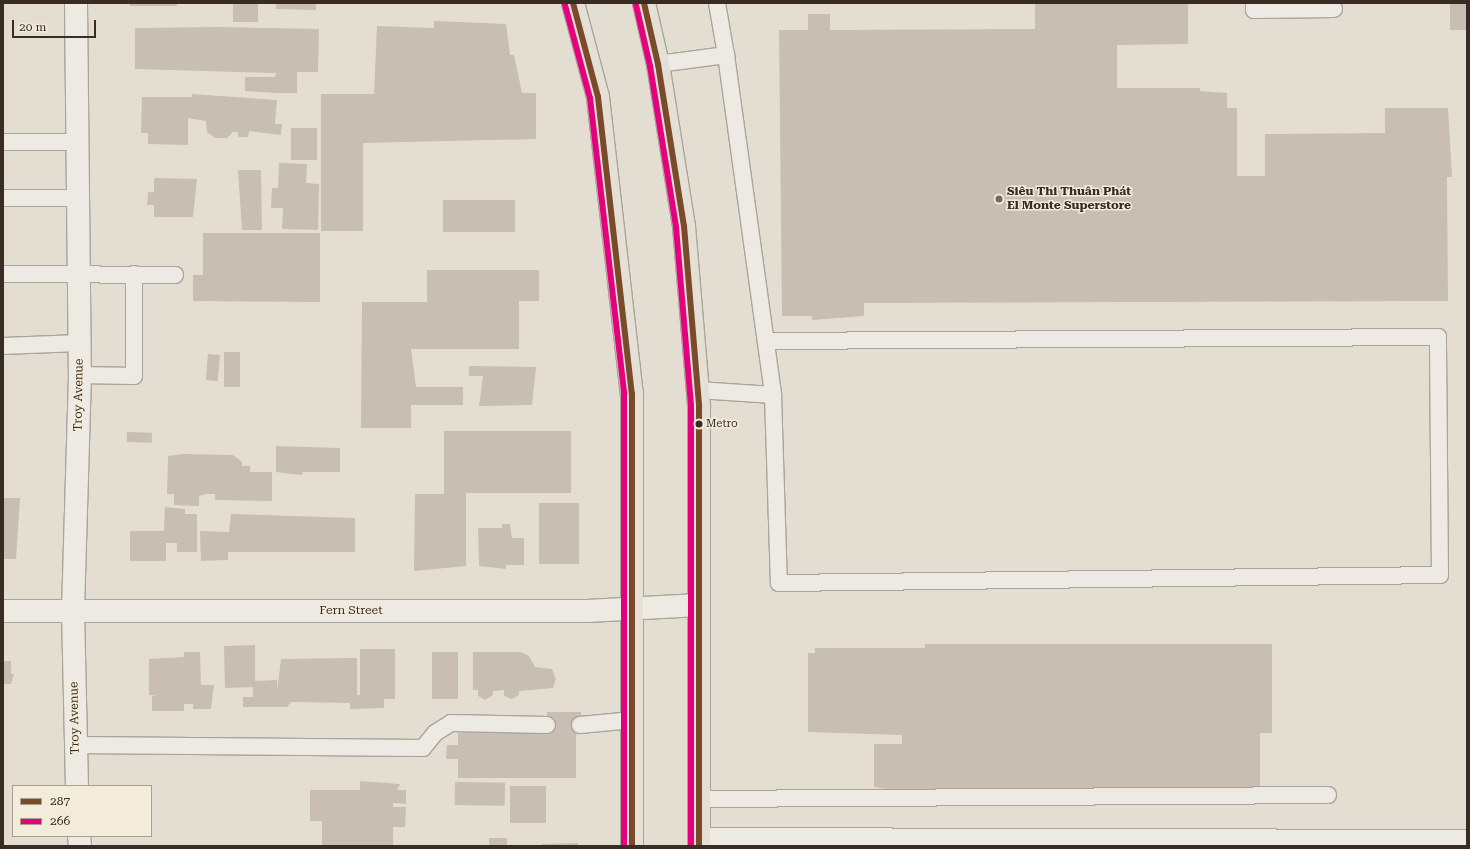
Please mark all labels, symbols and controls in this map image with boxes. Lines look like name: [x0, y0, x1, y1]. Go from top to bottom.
scale bar: [14, 12, 98, 38]
text: 20 m: [19, 20, 46, 34]
place label: Siêu Thi Thuân Phát El Monte Superstore: [1007, 185, 1131, 213]
marker: Siêu Thi Thuân Phát El Monte Superstore: [994, 194, 1004, 204]
street label: Troy Avenue: [71, 358, 87, 432]
place label: Metro: [706, 417, 738, 431]
marker: Metro: [694, 419, 704, 429]
street label: Fern Street: [319, 604, 383, 618]
street label: Troy Avenue: [67, 681, 83, 755]
legend: [12, 785, 152, 837]
text: 287: [50, 794, 70, 808]
text: 266: [50, 814, 70, 828]

